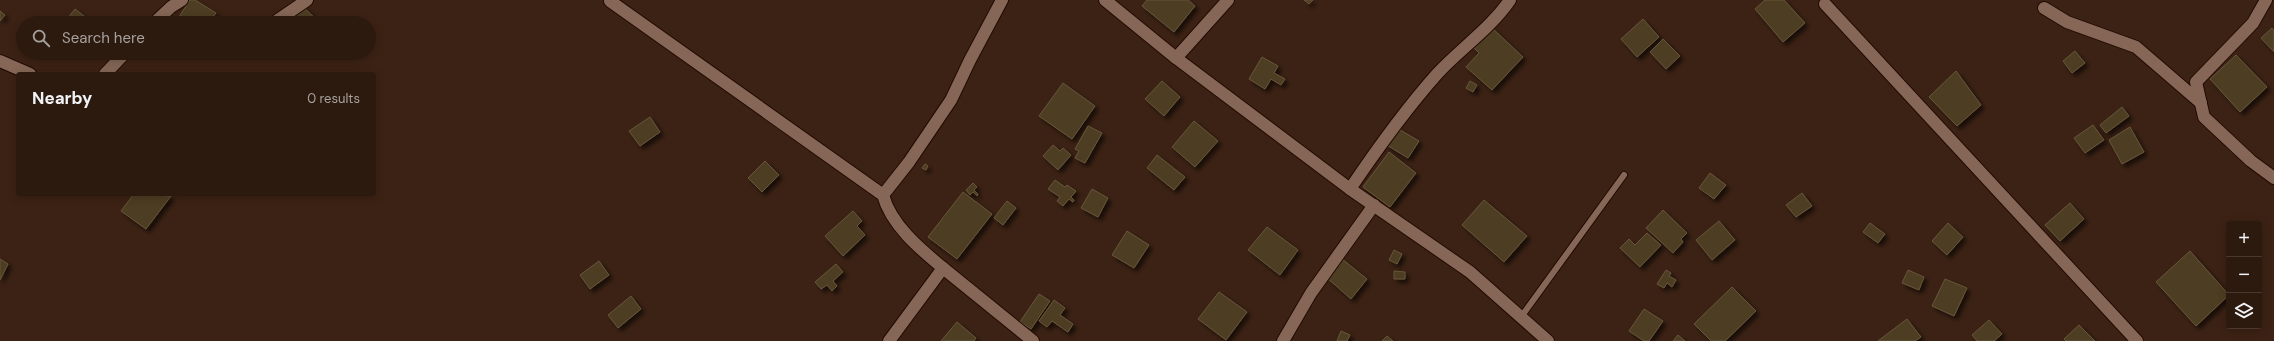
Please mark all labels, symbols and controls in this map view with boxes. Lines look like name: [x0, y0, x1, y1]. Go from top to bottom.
search box: [16, 16, 376, 60]
icon: search: [30, 27, 52, 49]
text: Search here: [62, 28, 145, 48]
text: Nearby: [32, 87, 92, 109]
text: 0 results: [307, 90, 360, 107]
map controls: [2226, 221, 2262, 329]
button: +: [2226, 221, 2262, 257]
button: −: [2226, 257, 2262, 293]
button: layers: [2226, 293, 2262, 329]

